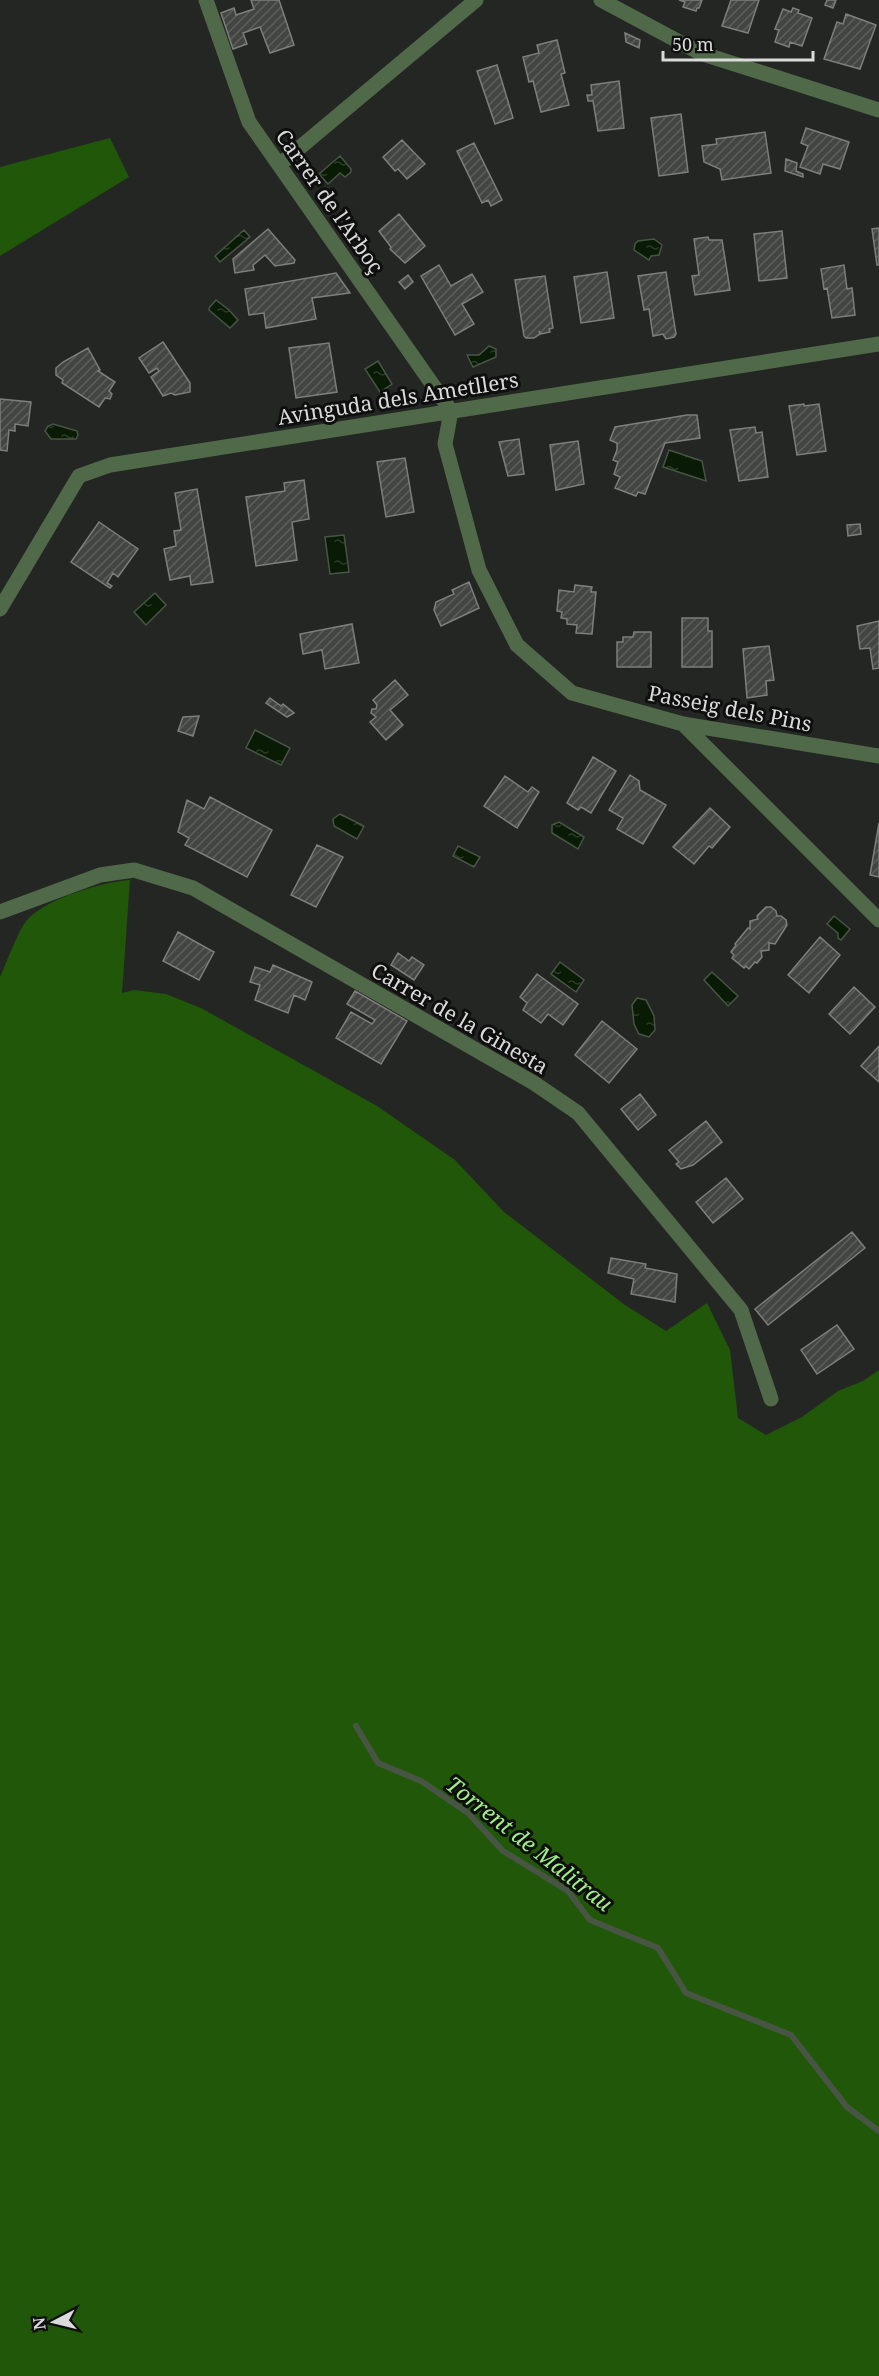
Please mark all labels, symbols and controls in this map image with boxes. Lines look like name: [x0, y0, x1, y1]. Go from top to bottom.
scale bar: [663, 24, 813, 62]
text: 50 m: [672, 32, 714, 56]
street label: Carrer de l'Arboç: [270, 123, 390, 279]
street label: Avinguda dels Ametllers: [276, 365, 520, 431]
street label: Passeig dels Pins: [646, 678, 814, 738]
street label: Carrer de la Ginesta: [367, 956, 553, 1080]
water label: Torrent de Malitrau: [441, 1769, 619, 1917]
north arrow: [24, 2292, 84, 2352]
text: N: [27, 2316, 51, 2331]

